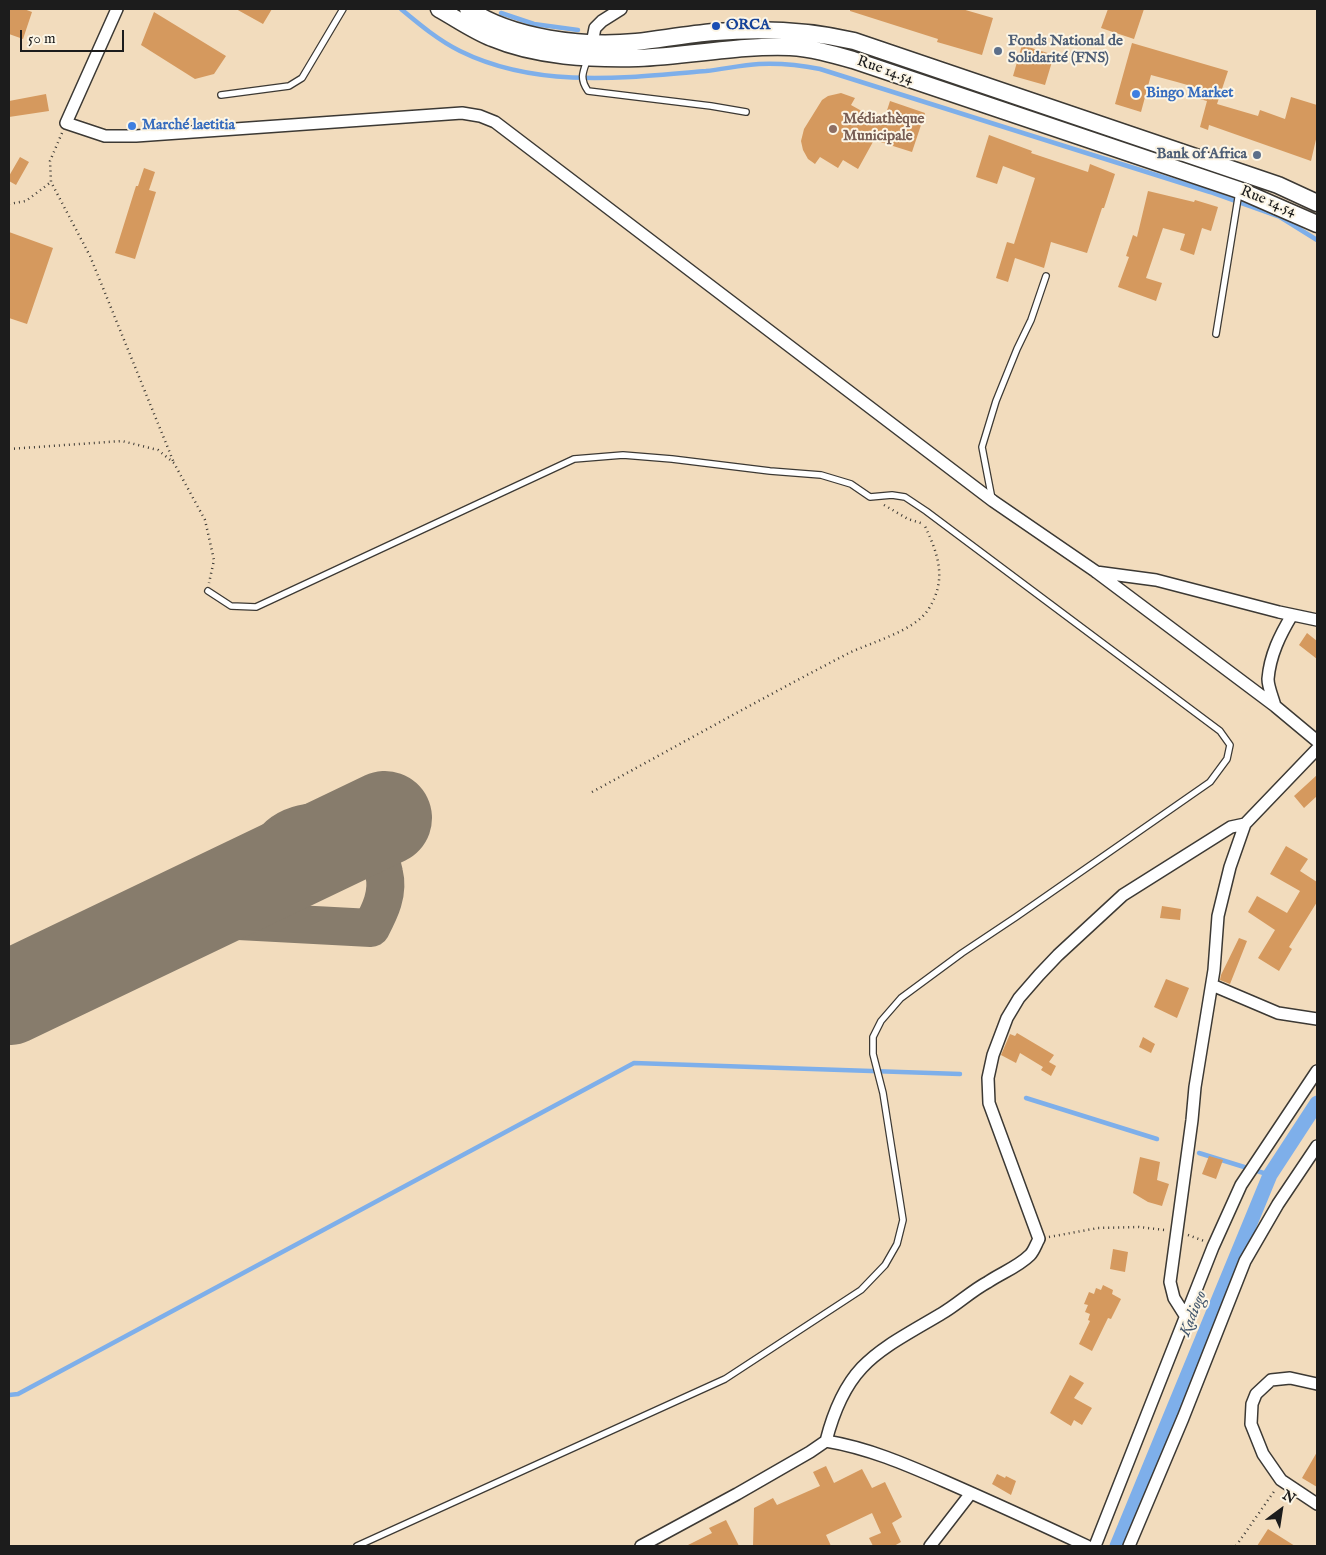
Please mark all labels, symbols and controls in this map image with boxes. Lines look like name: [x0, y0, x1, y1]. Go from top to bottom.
place label: ORCA: [726, 17, 770, 35]
scale bar: [22, 20, 126, 52]
marker: ORCA: [710, 20, 722, 32]
text: 50 m: [28, 29, 56, 48]
place label: Fonds National de Solidarité (FNS): [1008, 33, 1123, 68]
marker: Fonds National de Solidarité (FNS): [992, 45, 1004, 57]
street label: Rue 14.54: [854, 53, 916, 89]
place label: Bingo Market: [1146, 85, 1233, 103]
marker: Bingo Market: [1130, 88, 1142, 100]
place label: Médiathèque Municipale: [843, 111, 924, 146]
place label: Marché laetitia: [142, 117, 235, 135]
marker: Marché laetitia: [126, 120, 138, 132]
marker: Médiathèque Municipale: [827, 123, 839, 135]
place label: Bank of Africa: [1157, 146, 1247, 164]
marker: Bank of Africa: [1251, 149, 1263, 161]
street label: Rue 14.54: [1238, 183, 1298, 221]
water label: Kadiogo: [1176, 1288, 1212, 1340]
north arrow: [1256, 1485, 1306, 1535]
text: N: [1279, 1486, 1299, 1508]

